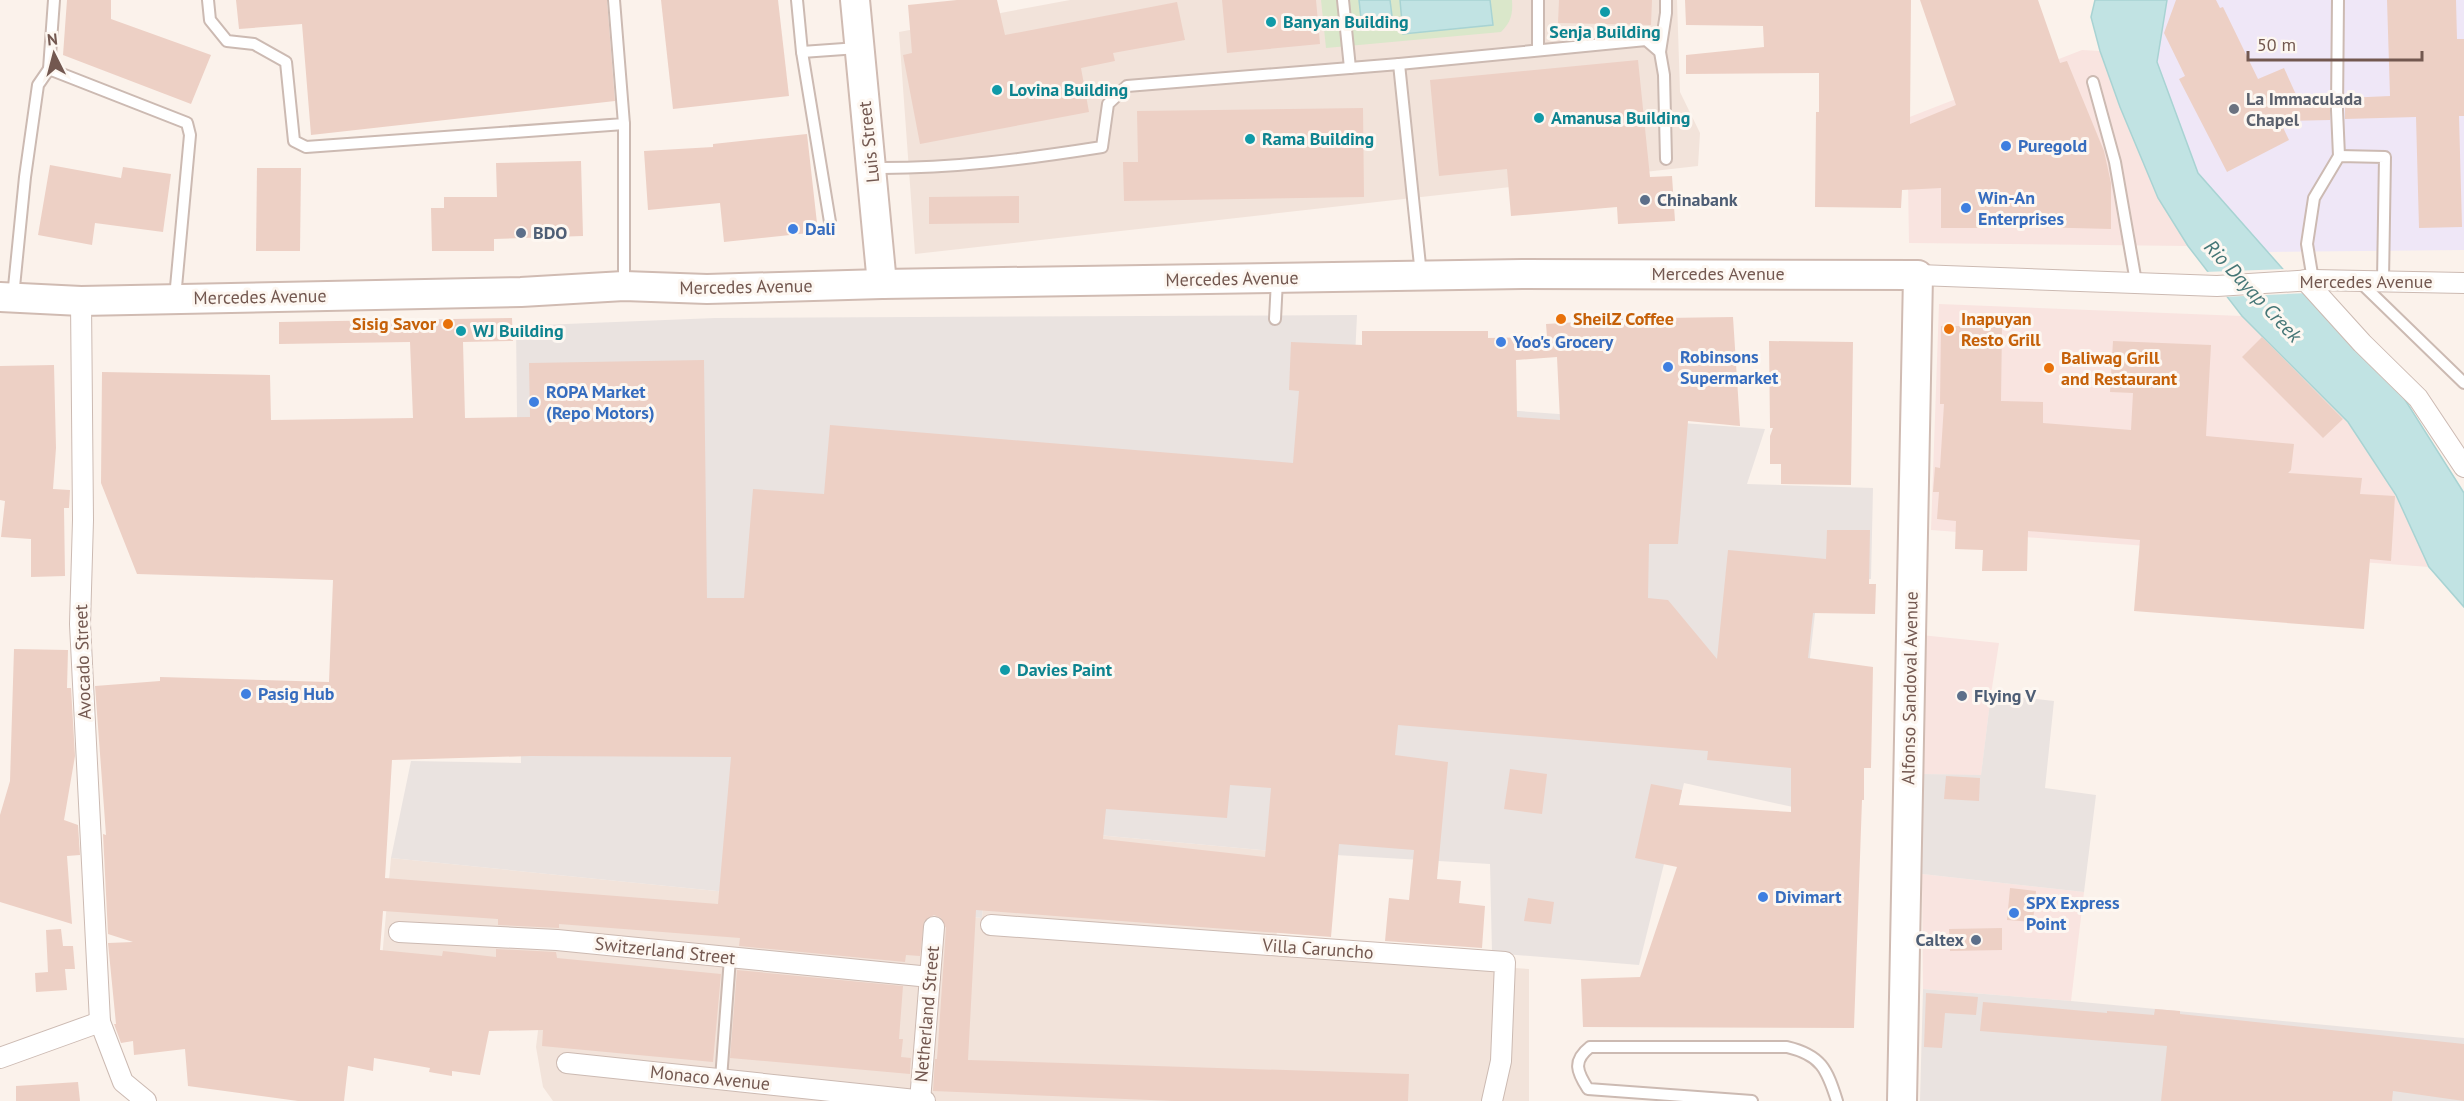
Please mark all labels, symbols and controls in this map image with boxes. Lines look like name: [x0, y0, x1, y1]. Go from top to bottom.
marker: Senja Building: [1598, 5, 1612, 19]
place label: Banyan Building: [1283, 10, 1409, 33]
marker: Banyan Building: [1264, 15, 1278, 29]
place label: Senja Building: [1549, 20, 1661, 43]
north arrow: [24, 24, 84, 84]
scale bar: [2248, 24, 2422, 62]
text: N: [46, 29, 59, 50]
text: 50 m: [2257, 33, 2296, 56]
place label: Lovina Building: [1009, 78, 1128, 101]
marker: Lovina Building: [990, 83, 1004, 97]
place label: La Immaculada Chapel: [2246, 87, 2362, 131]
street label: Luis Street: [853, 100, 884, 184]
marker: La Immaculada Chapel: [2227, 102, 2241, 116]
place label: Amanusa Building: [1551, 106, 1690, 129]
marker: Amanusa Building: [1532, 111, 1546, 125]
place label: Rama Building: [1262, 127, 1374, 150]
marker: Rama Building: [1243, 132, 1257, 146]
place label: Puregold: [2018, 134, 2087, 157]
marker: Puregold: [1999, 139, 2013, 153]
place label: Win-An Enterprises: [1978, 186, 2064, 230]
place label: Chinabank: [1657, 188, 1738, 211]
marker: Chinabank: [1638, 193, 1652, 207]
marker: Win-An Enterprises: [1959, 201, 1973, 215]
place label: Dali: [805, 217, 836, 240]
place label: BDO: [533, 221, 567, 244]
marker: Dali: [786, 222, 800, 236]
marker: BDO: [514, 226, 528, 240]
water label: Rio Dayap Creek: [2199, 234, 2308, 349]
street label: Mercedes Avenue: [1651, 262, 1785, 285]
street label: Mercedes Avenue: [1165, 266, 1299, 291]
street label: Mercedes Avenue: [2299, 270, 2433, 293]
street label: Mercedes Avenue: [679, 274, 813, 299]
street label: Mercedes Avenue: [193, 284, 327, 309]
place label: SheilZ Coffee: [1573, 307, 1674, 330]
place label: Inapuyan Resto Grill: [1961, 307, 2041, 351]
place label: Sisig Savor: [352, 312, 437, 335]
marker: SheilZ Coffee: [1554, 312, 1568, 326]
marker: Sisig Savor: [441, 317, 455, 331]
place label: WJ Building: [473, 319, 564, 342]
marker: Inapuyan Resto Grill: [1942, 322, 1956, 336]
marker: WJ Building: [454, 324, 468, 338]
place label: Yoo's Grocery: [1512, 330, 1614, 353]
marker: Yoo's Grocery: [1494, 335, 1508, 349]
place label: Robinsons Supermarket: [1680, 345, 1779, 389]
place label: Baliwag Grill and Restaurant: [2061, 346, 2178, 390]
marker: Robinsons Supermarket: [1661, 360, 1675, 374]
marker: Baliwag Grill and Restaurant: [2042, 361, 2056, 375]
place label: ROPA Market (Repo Motors): [546, 380, 655, 424]
marker: ROPA Market (Repo Motors): [527, 395, 541, 409]
street label: Alfonso Sandoval Avenue: [1896, 591, 1923, 785]
street label: Avocado Street: [69, 604, 96, 720]
place label: Davies Paint: [1017, 658, 1113, 681]
marker: Davies Paint: [998, 663, 1012, 677]
place label: Pasig Hub: [258, 682, 335, 705]
place label: Flying V: [1974, 684, 2036, 707]
marker: Pasig Hub: [239, 687, 253, 701]
marker: Flying V: [1955, 689, 1969, 703]
place label: Divimart: [1775, 885, 1842, 908]
marker: Divimart: [1756, 890, 1770, 904]
place label: SPX Express Point: [2026, 891, 2120, 935]
marker: SPX Express Point: [2007, 906, 2021, 920]
place label: Caltex: [1916, 928, 1965, 951]
street label: Switzerland Street: [594, 932, 736, 969]
street label: Villa Caruncho: [1261, 933, 1374, 964]
marker: Caltex: [1969, 933, 1983, 947]
street label: Netherland Street: [909, 945, 944, 1083]
street label: Monaco Avenue: [649, 1060, 771, 1095]

